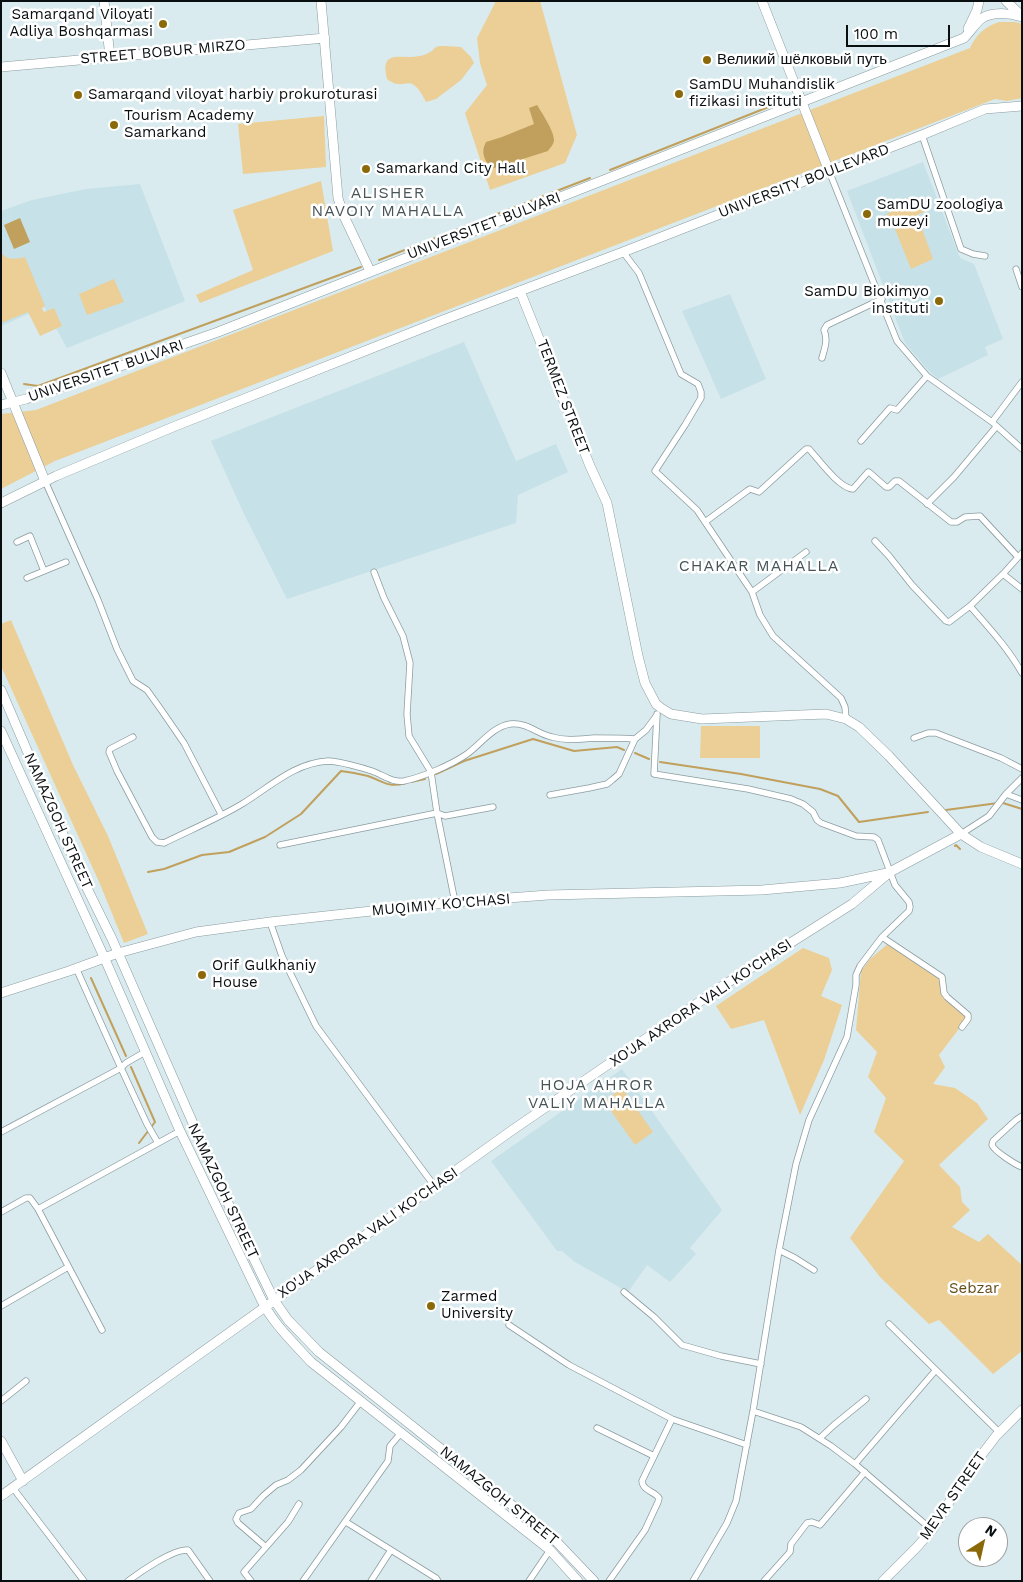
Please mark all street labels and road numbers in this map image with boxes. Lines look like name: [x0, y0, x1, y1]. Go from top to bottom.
street label: STREET BOBUR MIRZO: [80, 36, 246, 68]
street label: UNIVERSITY BOULEVARD: [716, 140, 892, 222]
street label: UNIVERSITET BULVARI: [405, 188, 563, 264]
street label: UNIVERSITET BULVARI: [26, 336, 186, 406]
street label: TERMEZ STREET: [533, 337, 593, 457]
street label: NAMAZGOH STREET: [20, 750, 96, 892]
street label: MUQIMIY KO'CHASI: [371, 890, 511, 920]
street label: XO'JA AXRORA VALI KO'CHASI: [606, 935, 796, 1071]
street label: NAMAZGOH STREET: [184, 1120, 262, 1262]
street label: XO'JA AXRORA VALI KO'CHASI: [274, 1164, 462, 1302]
street label: NAMAZGOH STREET: [436, 1443, 562, 1549]
street label: MEVR STREET: [916, 1448, 990, 1544]

